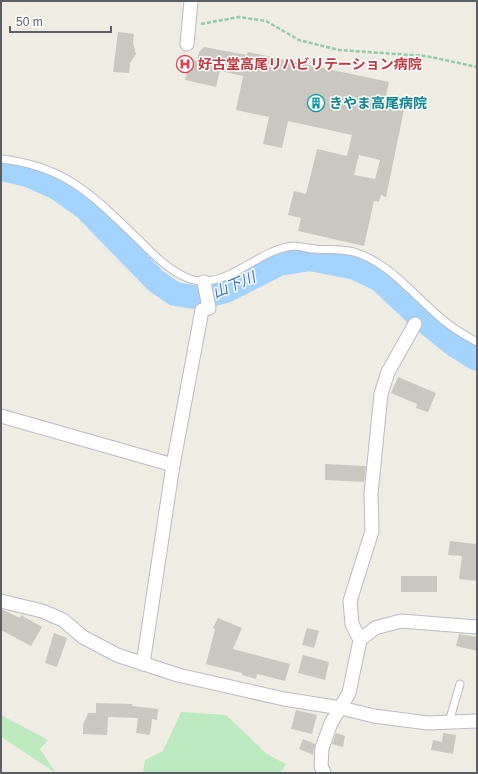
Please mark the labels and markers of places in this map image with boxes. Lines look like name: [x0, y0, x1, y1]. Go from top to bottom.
hospital icon: 好古堂高尾リハビリテーション病院: [175, 54, 195, 74]
place label: 好古堂高尾リハビリテーション病院: [198, 56, 422, 72]
building icon: きやま高尾病院: [306, 93, 326, 113]
place label: きやま高尾病院: [329, 95, 427, 111]

